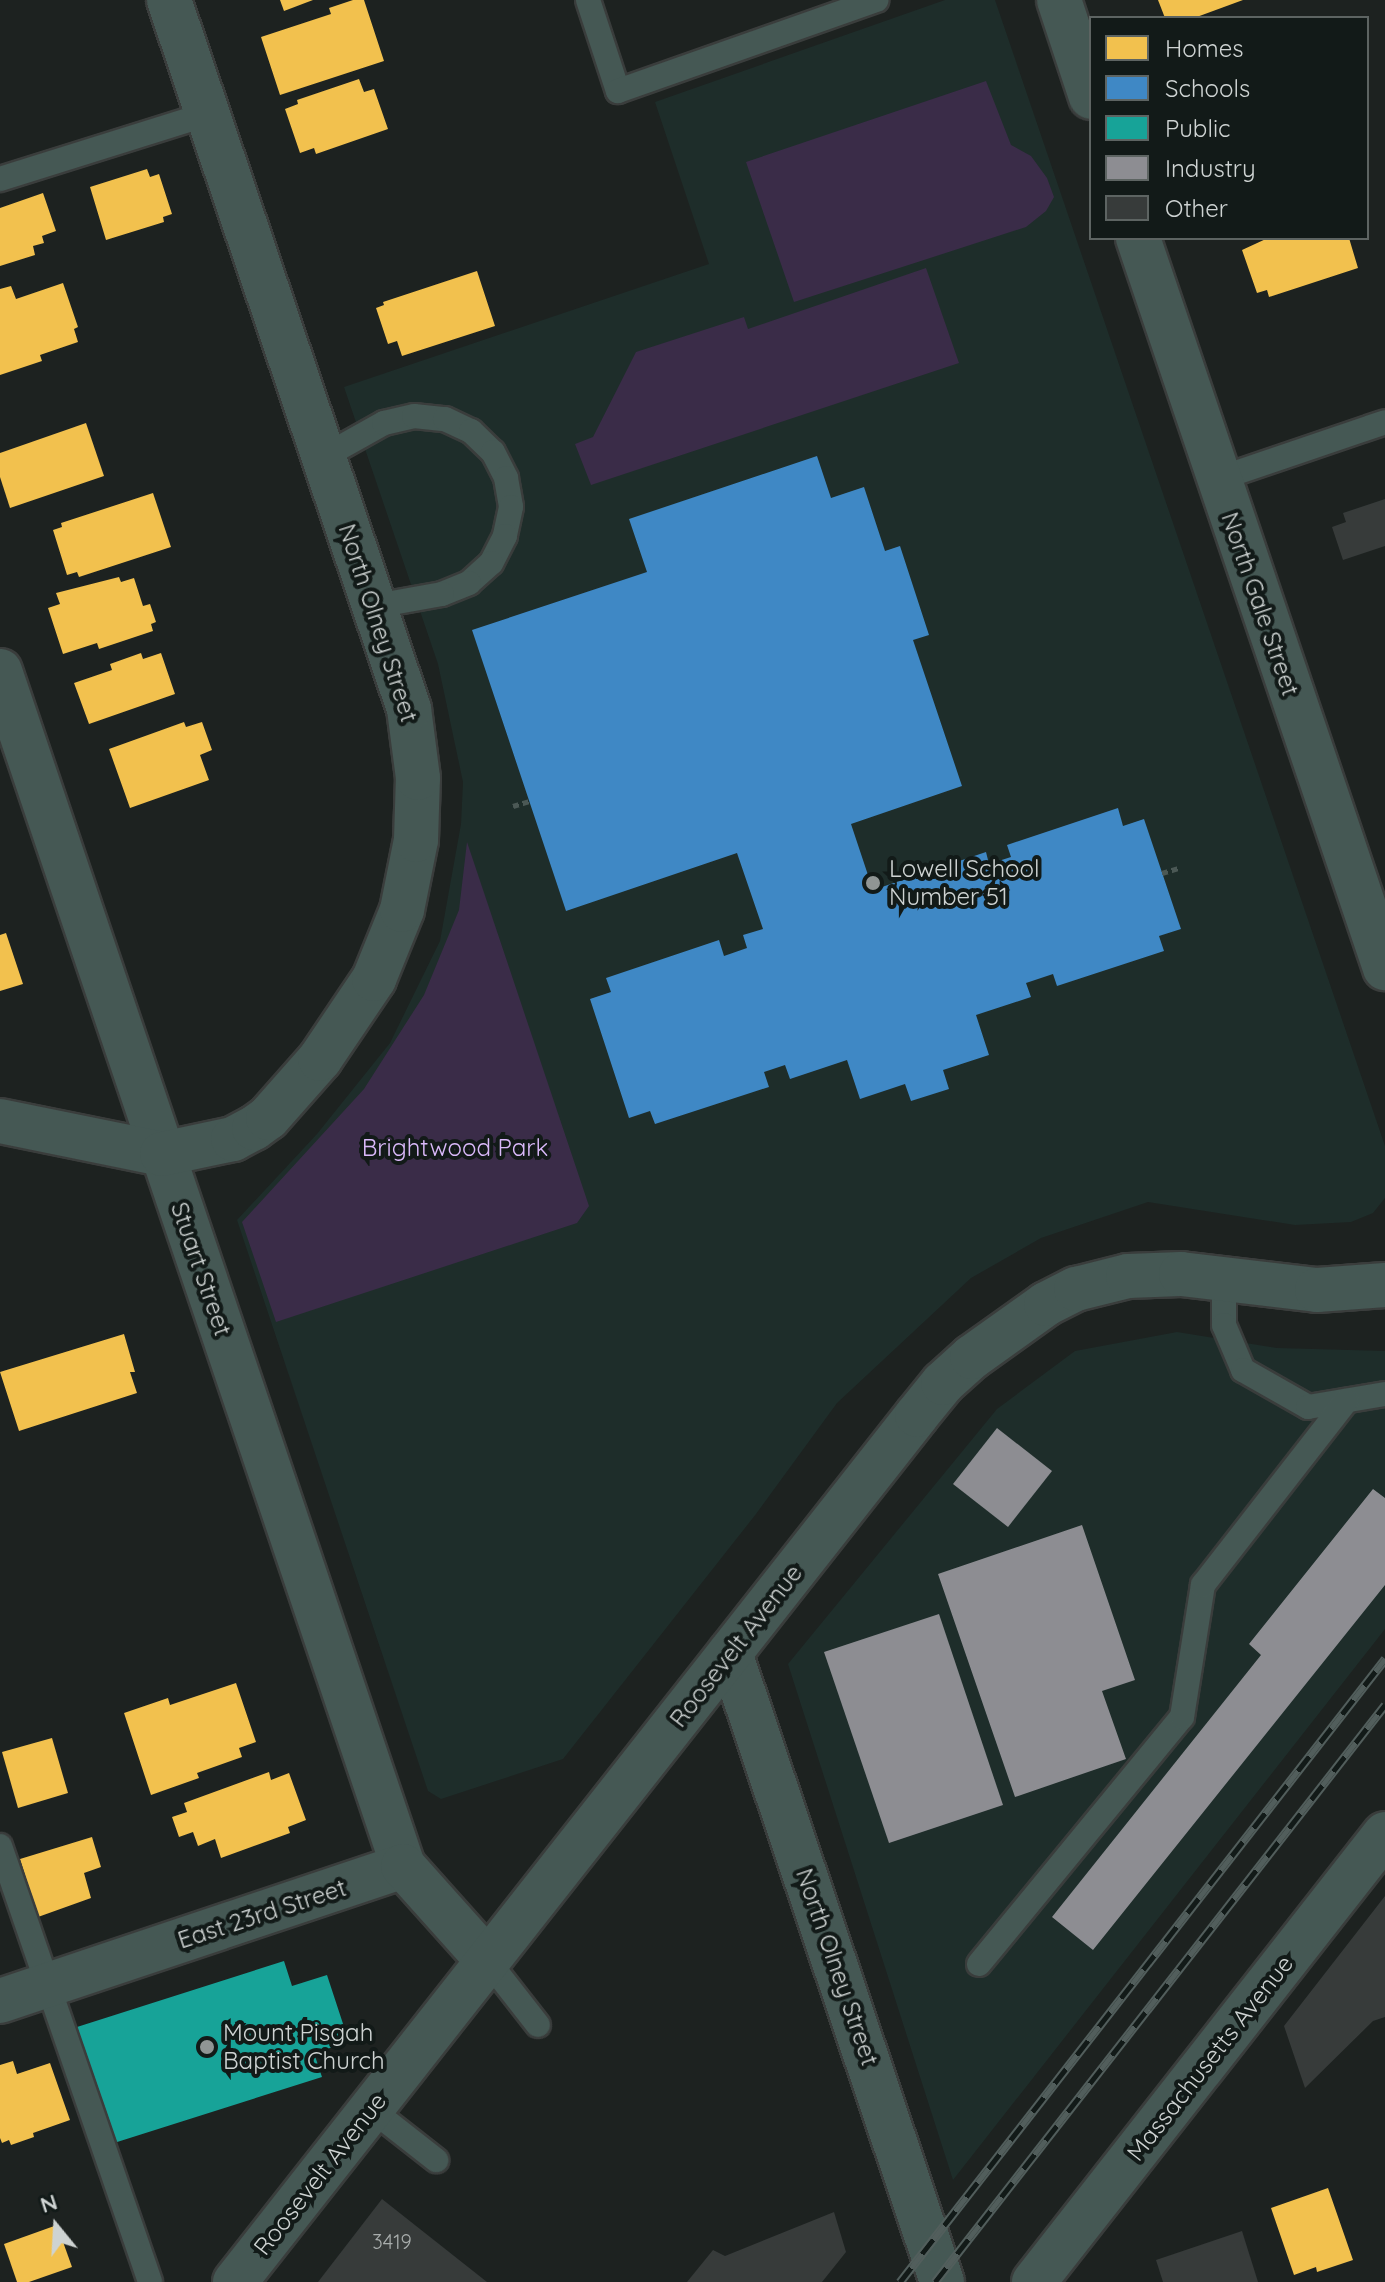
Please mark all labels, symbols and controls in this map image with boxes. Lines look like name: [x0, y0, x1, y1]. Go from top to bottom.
legend: [1089, 16, 1369, 240]
text: Homes: [1165, 33, 1243, 63]
text: Schools: [1165, 73, 1250, 103]
text: Public: [1165, 113, 1230, 143]
text: Industry: [1165, 153, 1256, 183]
text: Other: [1165, 193, 1228, 223]
street label: North Gale Street: [1215, 509, 1305, 699]
street label: North Olney Street: [332, 520, 424, 726]
place label: Lowell School Number 51: [889, 855, 1040, 911]
marker: Lowell School Number 51: [864, 874, 882, 892]
park label: Brightwood Park: [362, 1134, 548, 1162]
street label: Stuart Street: [165, 1198, 237, 1340]
street label: Roosevelt Avenue: [664, 1559, 808, 1733]
street label: North Olney Street: [790, 1865, 884, 2069]
street label: East 23rd Street: [174, 1873, 350, 1955]
street label: Massachusetts Avenue: [1121, 1950, 1299, 2166]
place label: Mount Pisgah Baptist Church: [223, 2019, 385, 2075]
marker: Mount Pisgah Baptist Church: [198, 2038, 216, 2056]
street label: Roosevelt Avenue: [248, 2087, 392, 2261]
north arrow: [16, 2186, 96, 2266]
text: N: [37, 2187, 61, 2219]
house number: 3419: [372, 2229, 412, 2253]

